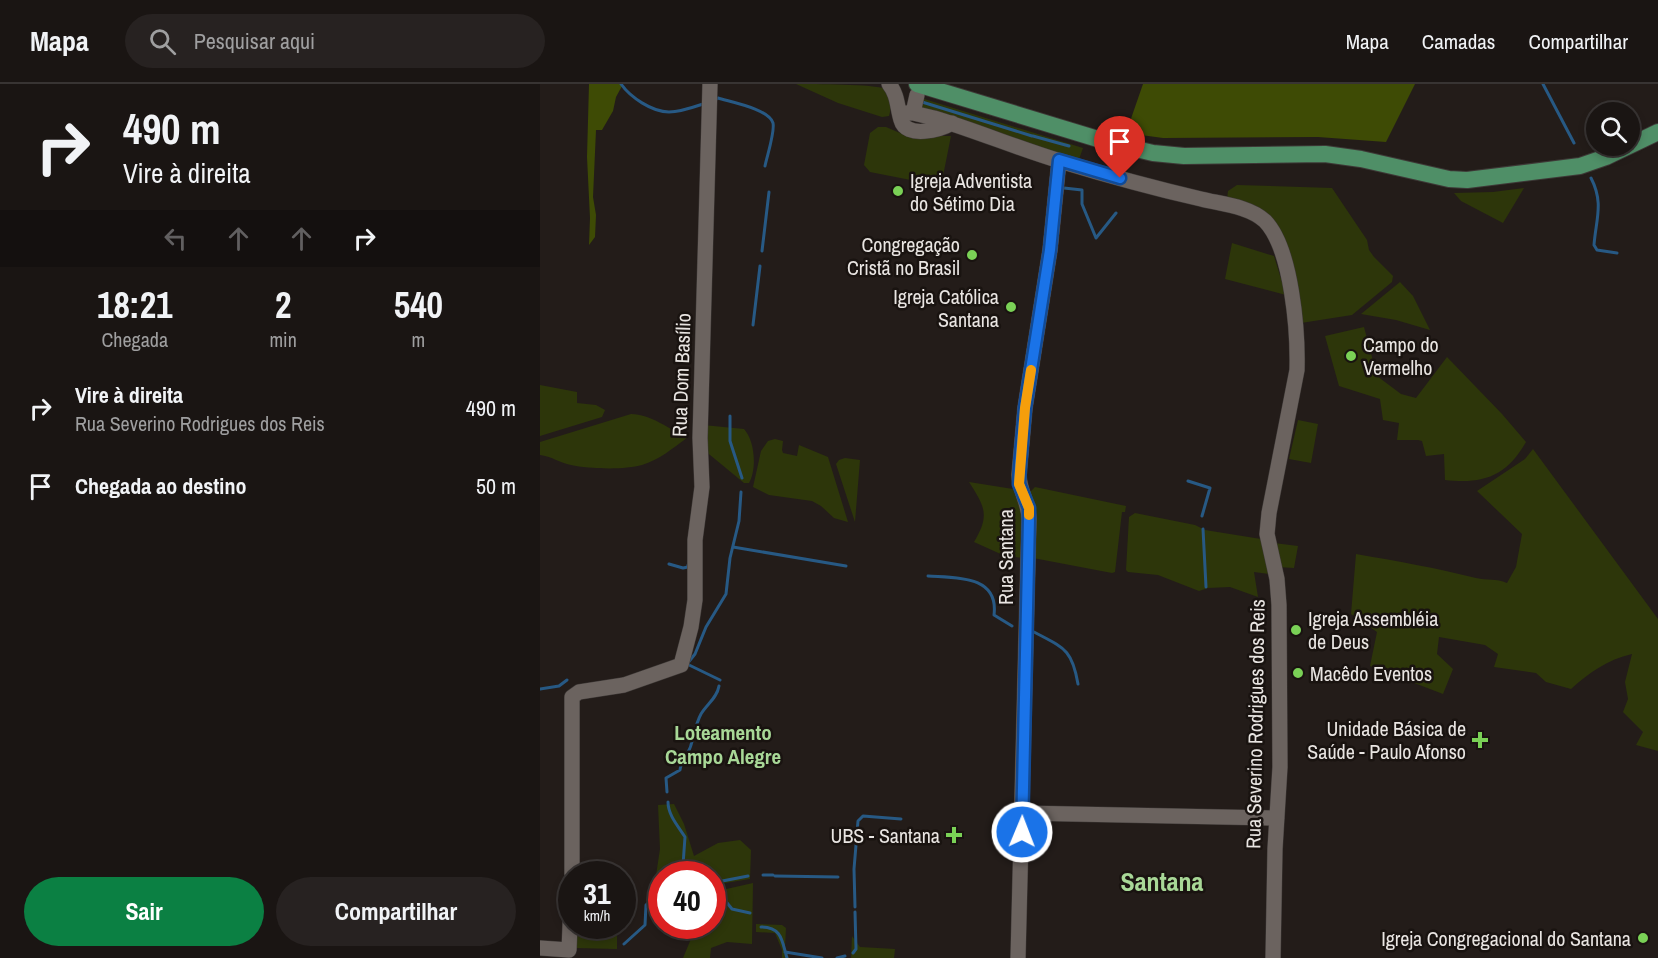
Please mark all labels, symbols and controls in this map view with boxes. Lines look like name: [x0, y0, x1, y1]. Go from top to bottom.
search box: [125, 14, 545, 68]
text: Mapa: [30, 22, 89, 60]
icon: search: [146, 25, 179, 58]
text: Pesquisar aqui: [194, 26, 315, 56]
text: Mapa: [1346, 27, 1389, 56]
text: Camadas: [1422, 27, 1495, 56]
text: Compartilhar: [1528, 27, 1628, 56]
text: 490 m: [123, 101, 221, 157]
map controls: [1586, 102, 1640, 156]
button: search: [1586, 102, 1640, 156]
icon: right: [24, 108, 102, 186]
pin: [1094, 116, 1145, 178]
icon: arrive: [1103, 125, 1136, 158]
text: Vire à direita: [123, 155, 251, 191]
place label: Igreja Adventista do Sétimo Dia: [910, 167, 1032, 217]
marker: Igreja Adventista do Sétimo Dia: [891, 184, 905, 198]
icon: left: [159, 222, 192, 255]
icon: ahead: [222, 222, 255, 255]
icon: ahead: [285, 222, 318, 255]
icon: right: [348, 222, 381, 255]
place label: Congregação Cristã no Brasil: [847, 231, 960, 281]
marker: Congregação Cristã no Brasil: [965, 248, 979, 262]
text: 18:21: [97, 281, 172, 329]
text: 2: [275, 281, 291, 329]
text: 540: [394, 281, 443, 329]
place label: Igreja Católica Santana: [893, 283, 999, 333]
marker: Igreja Católica Santana: [1004, 300, 1018, 314]
street label: Rua Dom Basílio: [665, 313, 697, 437]
text: Chegada: [101, 326, 168, 353]
text: min: [269, 326, 297, 353]
text: m: [412, 326, 425, 353]
place label: Campo do Vermelho: [1363, 331, 1439, 381]
marker: Campo do Vermelho: [1344, 349, 1358, 363]
text: Vire à direita: [75, 380, 183, 410]
icon: right: [24, 392, 57, 425]
text: 490 m: [466, 393, 516, 423]
text: Rua Severino Rodrigues dos Reis: [75, 410, 325, 437]
icon: arrive: [24, 470, 57, 503]
text: Chegada ao destino: [75, 471, 246, 501]
text: 50 m: [476, 471, 516, 501]
street label: Rua Santana: [992, 509, 1019, 605]
street label: Rua Severino Rodrigues dos Reis: [1239, 599, 1271, 849]
place label: Igreja Assembléia de Deus: [1308, 605, 1438, 655]
marker: Igreja Assembléia de Deus: [1289, 623, 1303, 637]
place label: Macêdo Eventos: [1310, 660, 1432, 687]
marker: Macêdo Eventos: [1291, 666, 1305, 680]
place label: Unidade Básica de Saúde - Paulo Afonso: [1307, 715, 1466, 765]
district label: Loteamento Campo Alegre: [665, 718, 781, 771]
marker: Unidade Básica de Saúde - Paulo Afonso: [1471, 731, 1489, 749]
position arrow: [990, 800, 1054, 864]
place label: UBS - Santana: [831, 822, 940, 849]
marker: UBS - Santana: [945, 826, 963, 844]
speed limit sign: 40: [648, 861, 726, 939]
district label: Santana: [1121, 864, 1204, 899]
text: 31: [583, 873, 611, 913]
button: Sair: [24, 877, 264, 946]
button: Compartilhar: [276, 877, 516, 946]
text: km/h: [584, 905, 610, 926]
place label: Igreja Congregacional do Santana: [1381, 925, 1631, 952]
marker: Igreja Congregacional do Santana: [1636, 931, 1650, 945]

